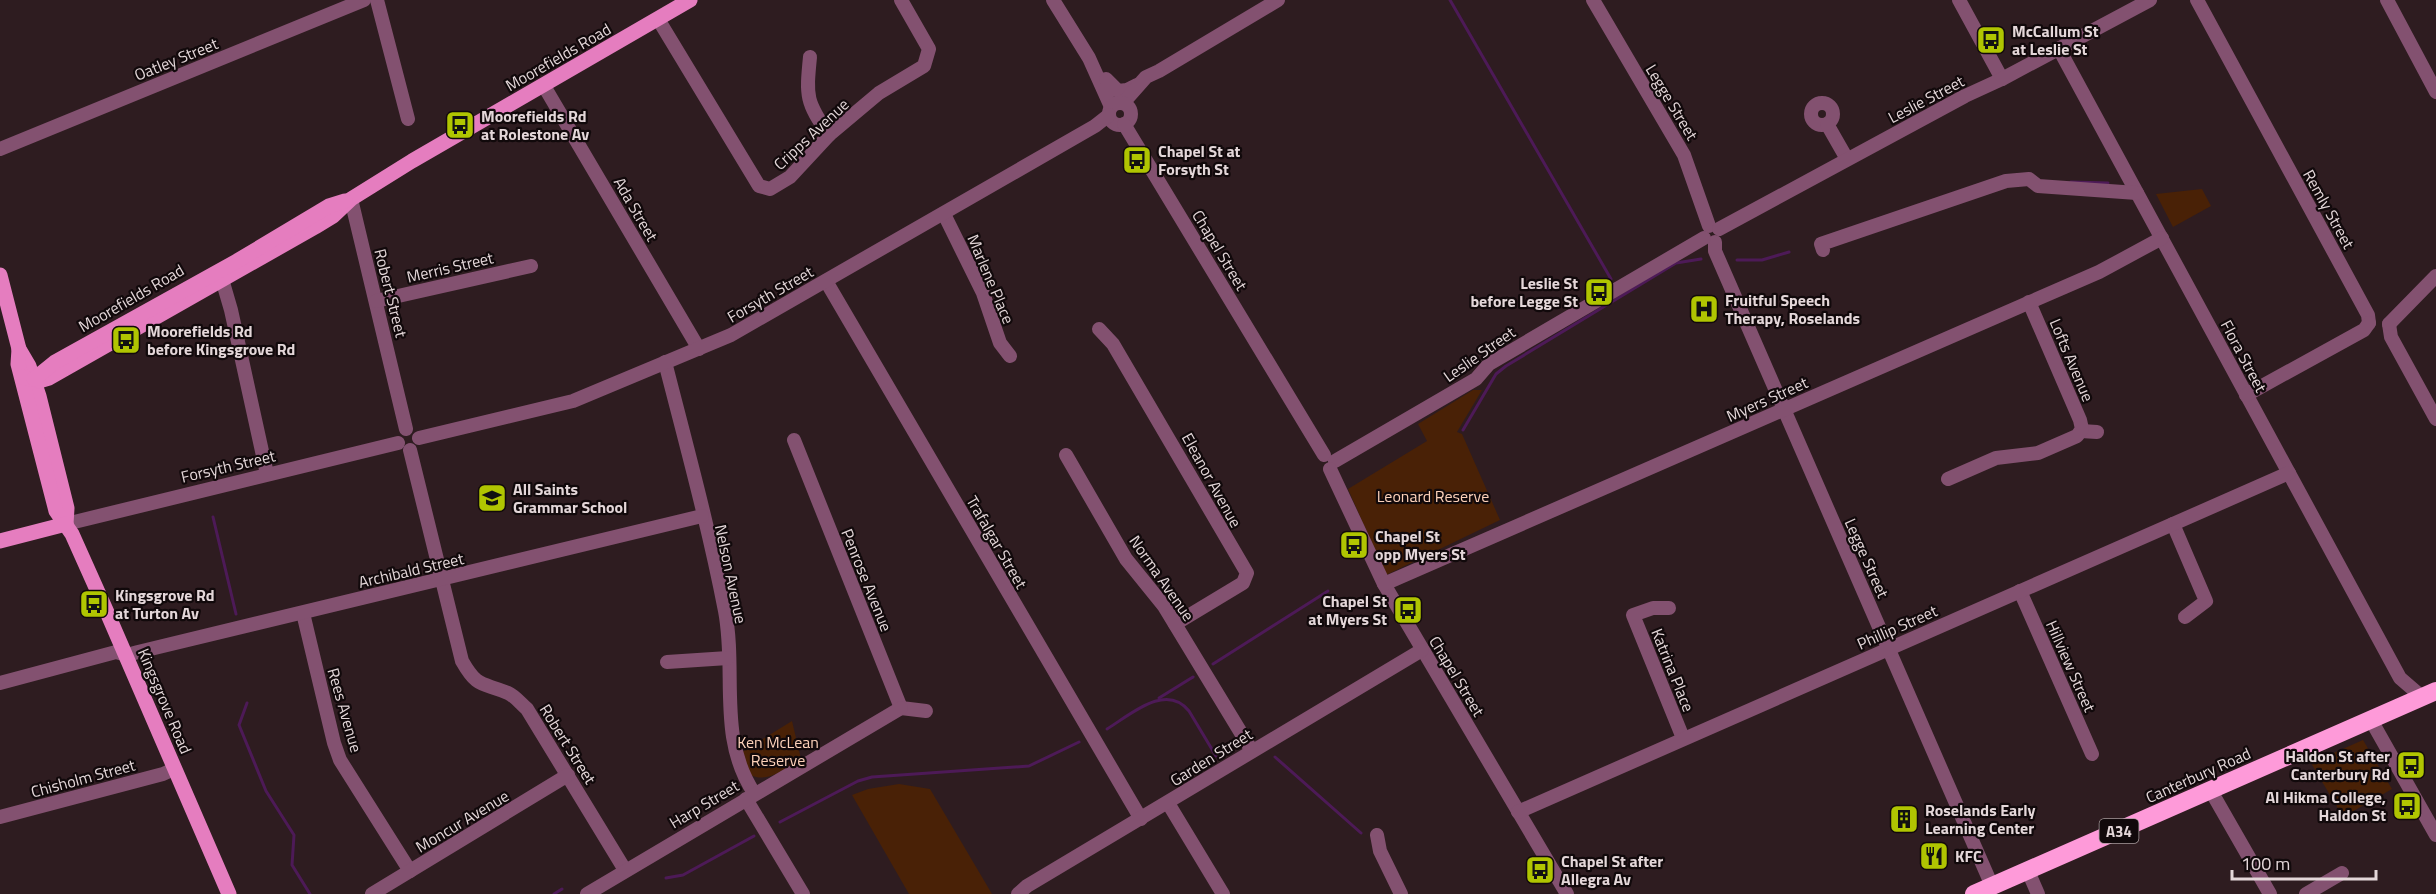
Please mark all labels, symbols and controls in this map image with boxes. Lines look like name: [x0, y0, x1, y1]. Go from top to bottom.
street label: Moorefields Road: [501, 17, 615, 97]
place label: McCallum St at Leslie St: [2012, 19, 2099, 61]
bus stop icon: McCallum St at Leslie St: [1975, 24, 2007, 56]
street label: Oatley Street: [131, 31, 222, 87]
street label: Legge Street: [1640, 59, 1704, 145]
street label: Leslie Street: [1884, 69, 1969, 129]
street label: Cripps Avenue: [768, 93, 854, 175]
place label: Moorefields Rd at Rolestone Av: [481, 104, 589, 146]
bus stop icon: Moorefields Rd at Rolestone Av: [444, 109, 476, 141]
place label: Chapel St at Forsyth St: [1158, 139, 1241, 181]
bus stop icon: Chapel St at Forsyth St: [1121, 144, 1153, 176]
street label: Remly Street: [2297, 165, 2361, 253]
street label: Ada Street: [608, 172, 664, 246]
street label: Chapel Street: [1186, 205, 1254, 295]
street label: Marlene Place: [961, 231, 1021, 327]
street label: Merris Street: [404, 245, 496, 289]
street label: Robert Street: [368, 246, 414, 340]
street label: Moorefields Road: [74, 258, 188, 338]
street label: Forsyth Street: [722, 259, 818, 328]
place label: Leslie St before Legge St: [1470, 271, 1578, 313]
bus stop icon: Leslie St before Legge St: [1583, 276, 1615, 308]
place label: Fruitful Speech Therapy, Roselands: [1725, 288, 1860, 330]
hospital icon: Fruitful Speech Therapy, Roselands: [1688, 293, 1720, 325]
street label: Lofts Avenue: [2044, 315, 2100, 405]
street label: Flora Street: [2215, 316, 2273, 397]
place label: Moorefields Rd before Kingsgrove Rd: [147, 319, 295, 361]
street label: Leslie Street: [1438, 320, 1520, 388]
bus stop icon: Moorefields Rd before Kingsgrove Rd: [110, 324, 142, 356]
street label: Myers Street: [1722, 370, 1812, 428]
street label: Eleanor Avenue: [1176, 428, 1248, 532]
street label: Forsyth Street: [178, 443, 278, 489]
place label: All Saints Grammar School: [513, 477, 627, 519]
school or university icon: All Saints Grammar School: [476, 482, 508, 514]
park label: Leonard Reserve: [1377, 484, 1489, 508]
street label: Trafalgar Street: [961, 491, 1034, 593]
street label: Legge Street: [1839, 514, 1895, 602]
street label: Nelson Avenue: [709, 522, 753, 626]
place label: Chapel St opp Myers St: [1375, 524, 1466, 566]
street label: Penrose Avenue: [835, 525, 899, 635]
bus stop icon: Chapel St opp Myers St: [1338, 529, 1370, 561]
street label: Norma Avenue: [1124, 530, 1200, 626]
street label: Archibald Street: [356, 546, 466, 594]
place label: Kingsgrove Rd at Turton Av: [115, 583, 215, 625]
bus stop icon: Kingsgrove Rd at Turton Av: [78, 588, 110, 620]
place label: Chapel St at Myers St: [1308, 589, 1387, 631]
bus stop icon: Chapel St at Myers St: [1392, 594, 1424, 626]
street label: Phillip Street: [1853, 598, 1941, 655]
street label: Hillview Street: [2040, 616, 2102, 716]
street label: Katrina Place: [1645, 625, 1701, 715]
street label: Chapel Street: [1423, 631, 1491, 721]
street label: Kingsgrove Road: [132, 645, 198, 757]
street label: Rees Avenue: [321, 665, 369, 755]
street label: Robert Street: [534, 699, 602, 789]
street label: Garden Street: [1165, 722, 1257, 792]
park label: Ken McLean Reserve: [737, 730, 819, 772]
street label: Canterbury Road: [2142, 741, 2254, 809]
place label: Haldon St after Canterbury Rd: [2285, 744, 2390, 786]
bus stop icon: Haldon St after Canterbury Rd: [2395, 749, 2427, 781]
street label: Chisholm Street: [28, 752, 138, 803]
street label: Harp Street: [665, 774, 744, 834]
street label: Moncur Avenue: [411, 784, 513, 858]
place label: Al Hikma College, Haldon St: [2265, 785, 2386, 827]
bus stop icon: Al Hikma College, Haldon St: [2391, 790, 2423, 822]
place label: Roselands Early Learning Center: [1925, 798, 2036, 840]
building icon: Roselands Early Learning Center: [1888, 803, 1920, 835]
road number: A34: [2100, 819, 2138, 843]
restaurant icon: KFC: [1918, 840, 1950, 872]
scale bar: [2232, 843, 2376, 881]
place label: KFC: [1955, 844, 1982, 868]
place label: Chapel St after Allegra Av: [1561, 849, 1663, 891]
text: 100 m: [2241, 850, 2290, 877]
bus stop icon: Chapel St after Allegra Av: [1524, 854, 1556, 886]

